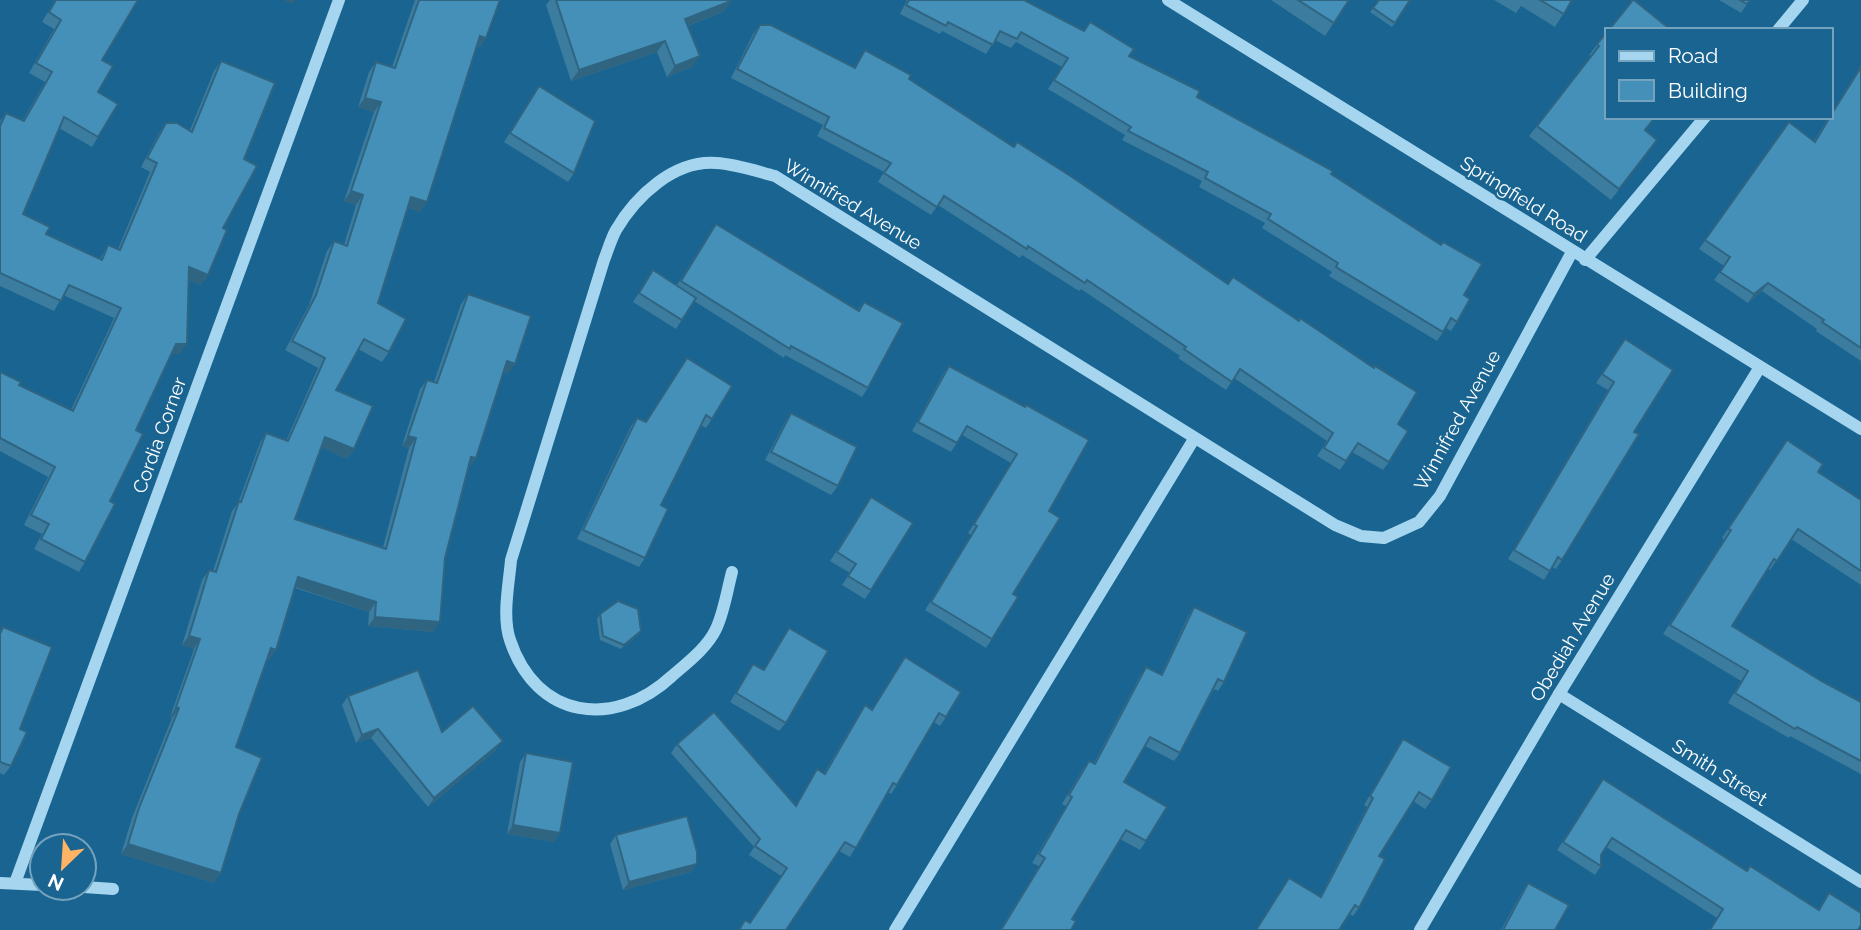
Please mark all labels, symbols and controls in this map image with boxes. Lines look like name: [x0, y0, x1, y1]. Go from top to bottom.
legend: [1605, 28, 1833, 119]
text: Road: [1668, 43, 1718, 68]
text: Building: [1668, 78, 1748, 103]
street label: Springfield Road: [1457, 151, 1591, 247]
street label: Winnifred Avenue: [780, 154, 926, 254]
street label: Winnifred Avenue: [1409, 346, 1505, 494]
street label: Cordia Corner: [128, 374, 190, 496]
street label: Obediah Avenue: [1525, 569, 1619, 705]
street label: Smith Street: [1668, 734, 1772, 810]
north arrow: [28, 832, 98, 902]
text: N: [45, 869, 67, 895]

